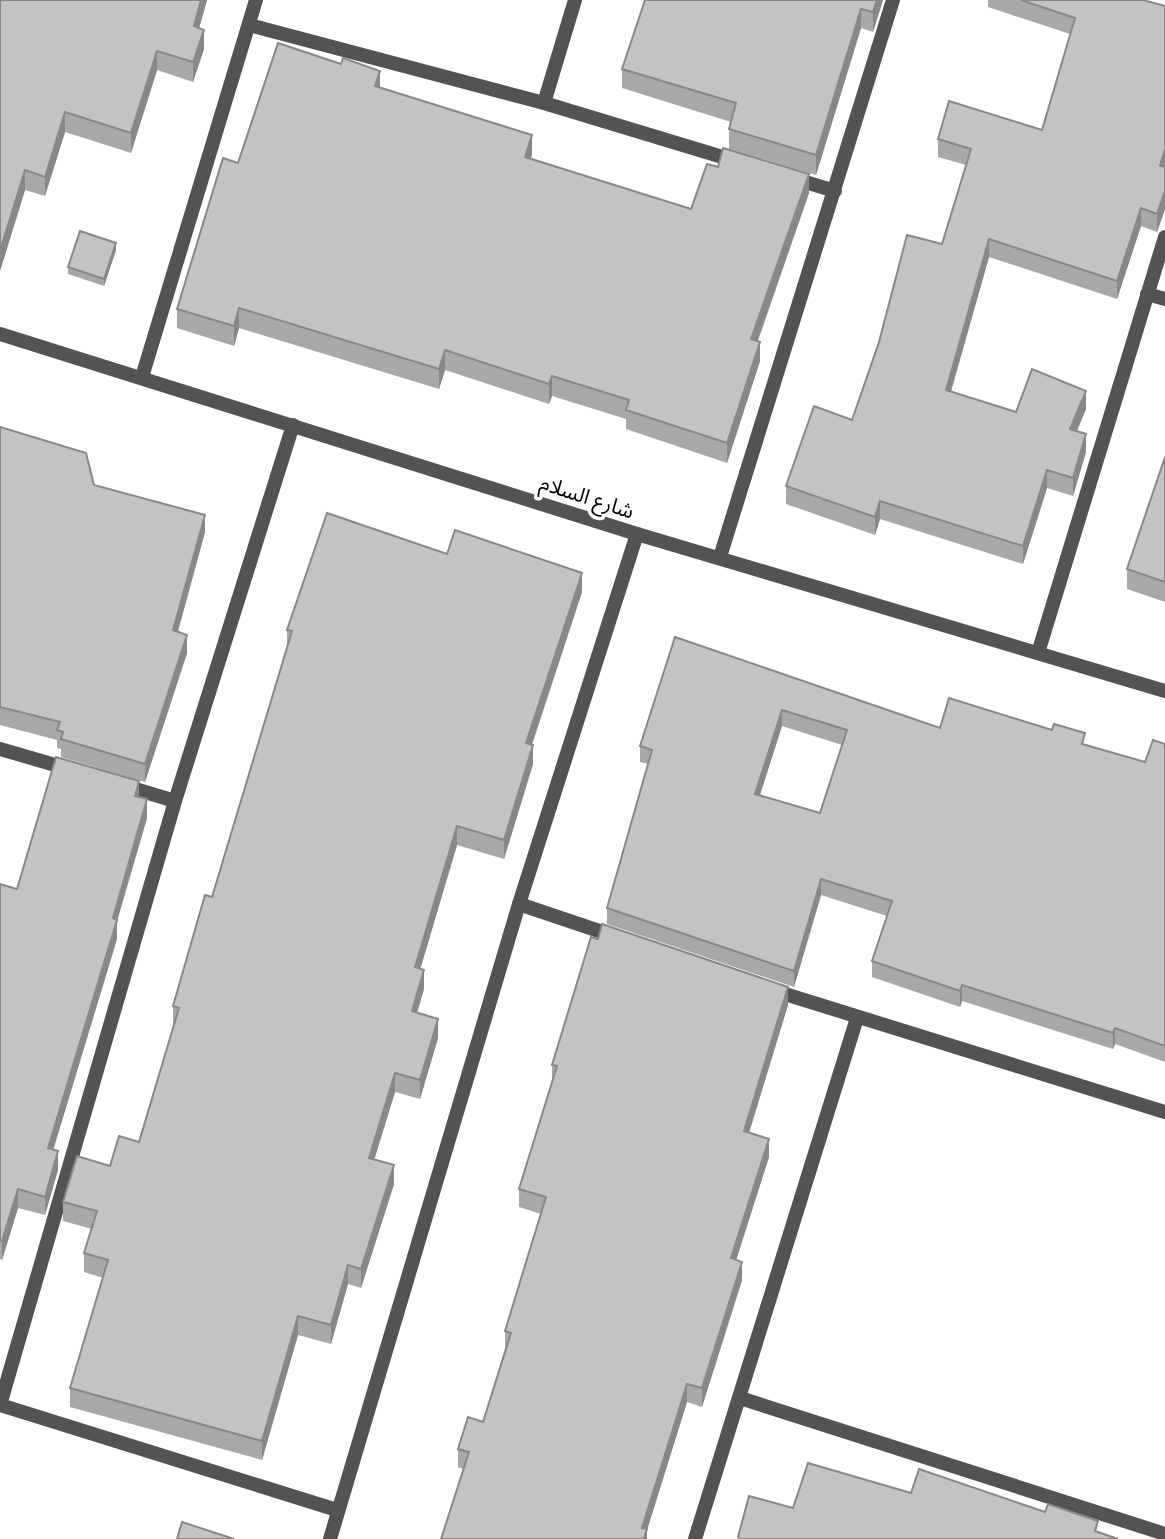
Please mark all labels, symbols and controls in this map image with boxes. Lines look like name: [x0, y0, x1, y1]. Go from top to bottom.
street label: شارع السلام: [536, 469, 638, 527]

